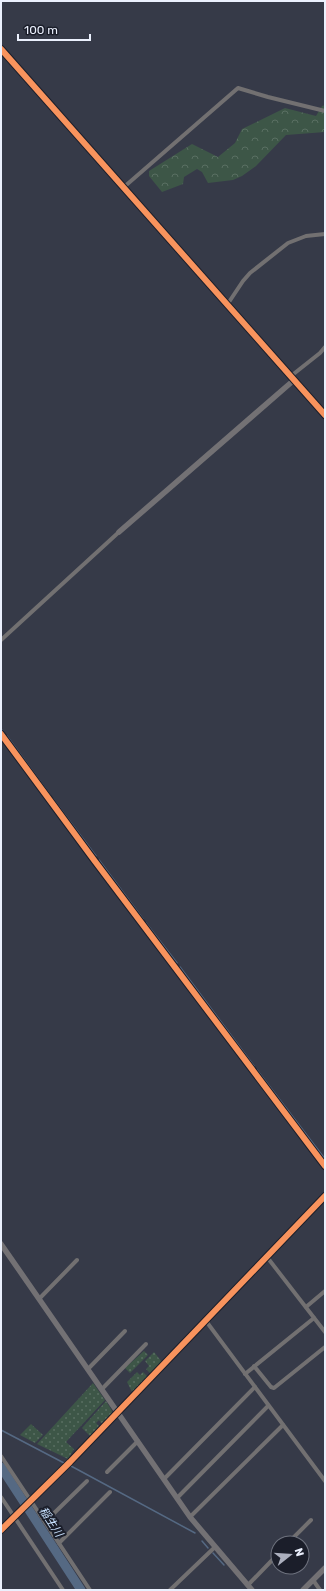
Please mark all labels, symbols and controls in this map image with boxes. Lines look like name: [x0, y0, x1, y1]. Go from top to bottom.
scale bar: [18, 16, 90, 42]
text: 100 m: [24, 23, 58, 37]
water label: 稲生川: [37, 1505, 66, 1540]
north arrow: [270, 1535, 310, 1575]
text: N: [292, 1547, 306, 1558]

